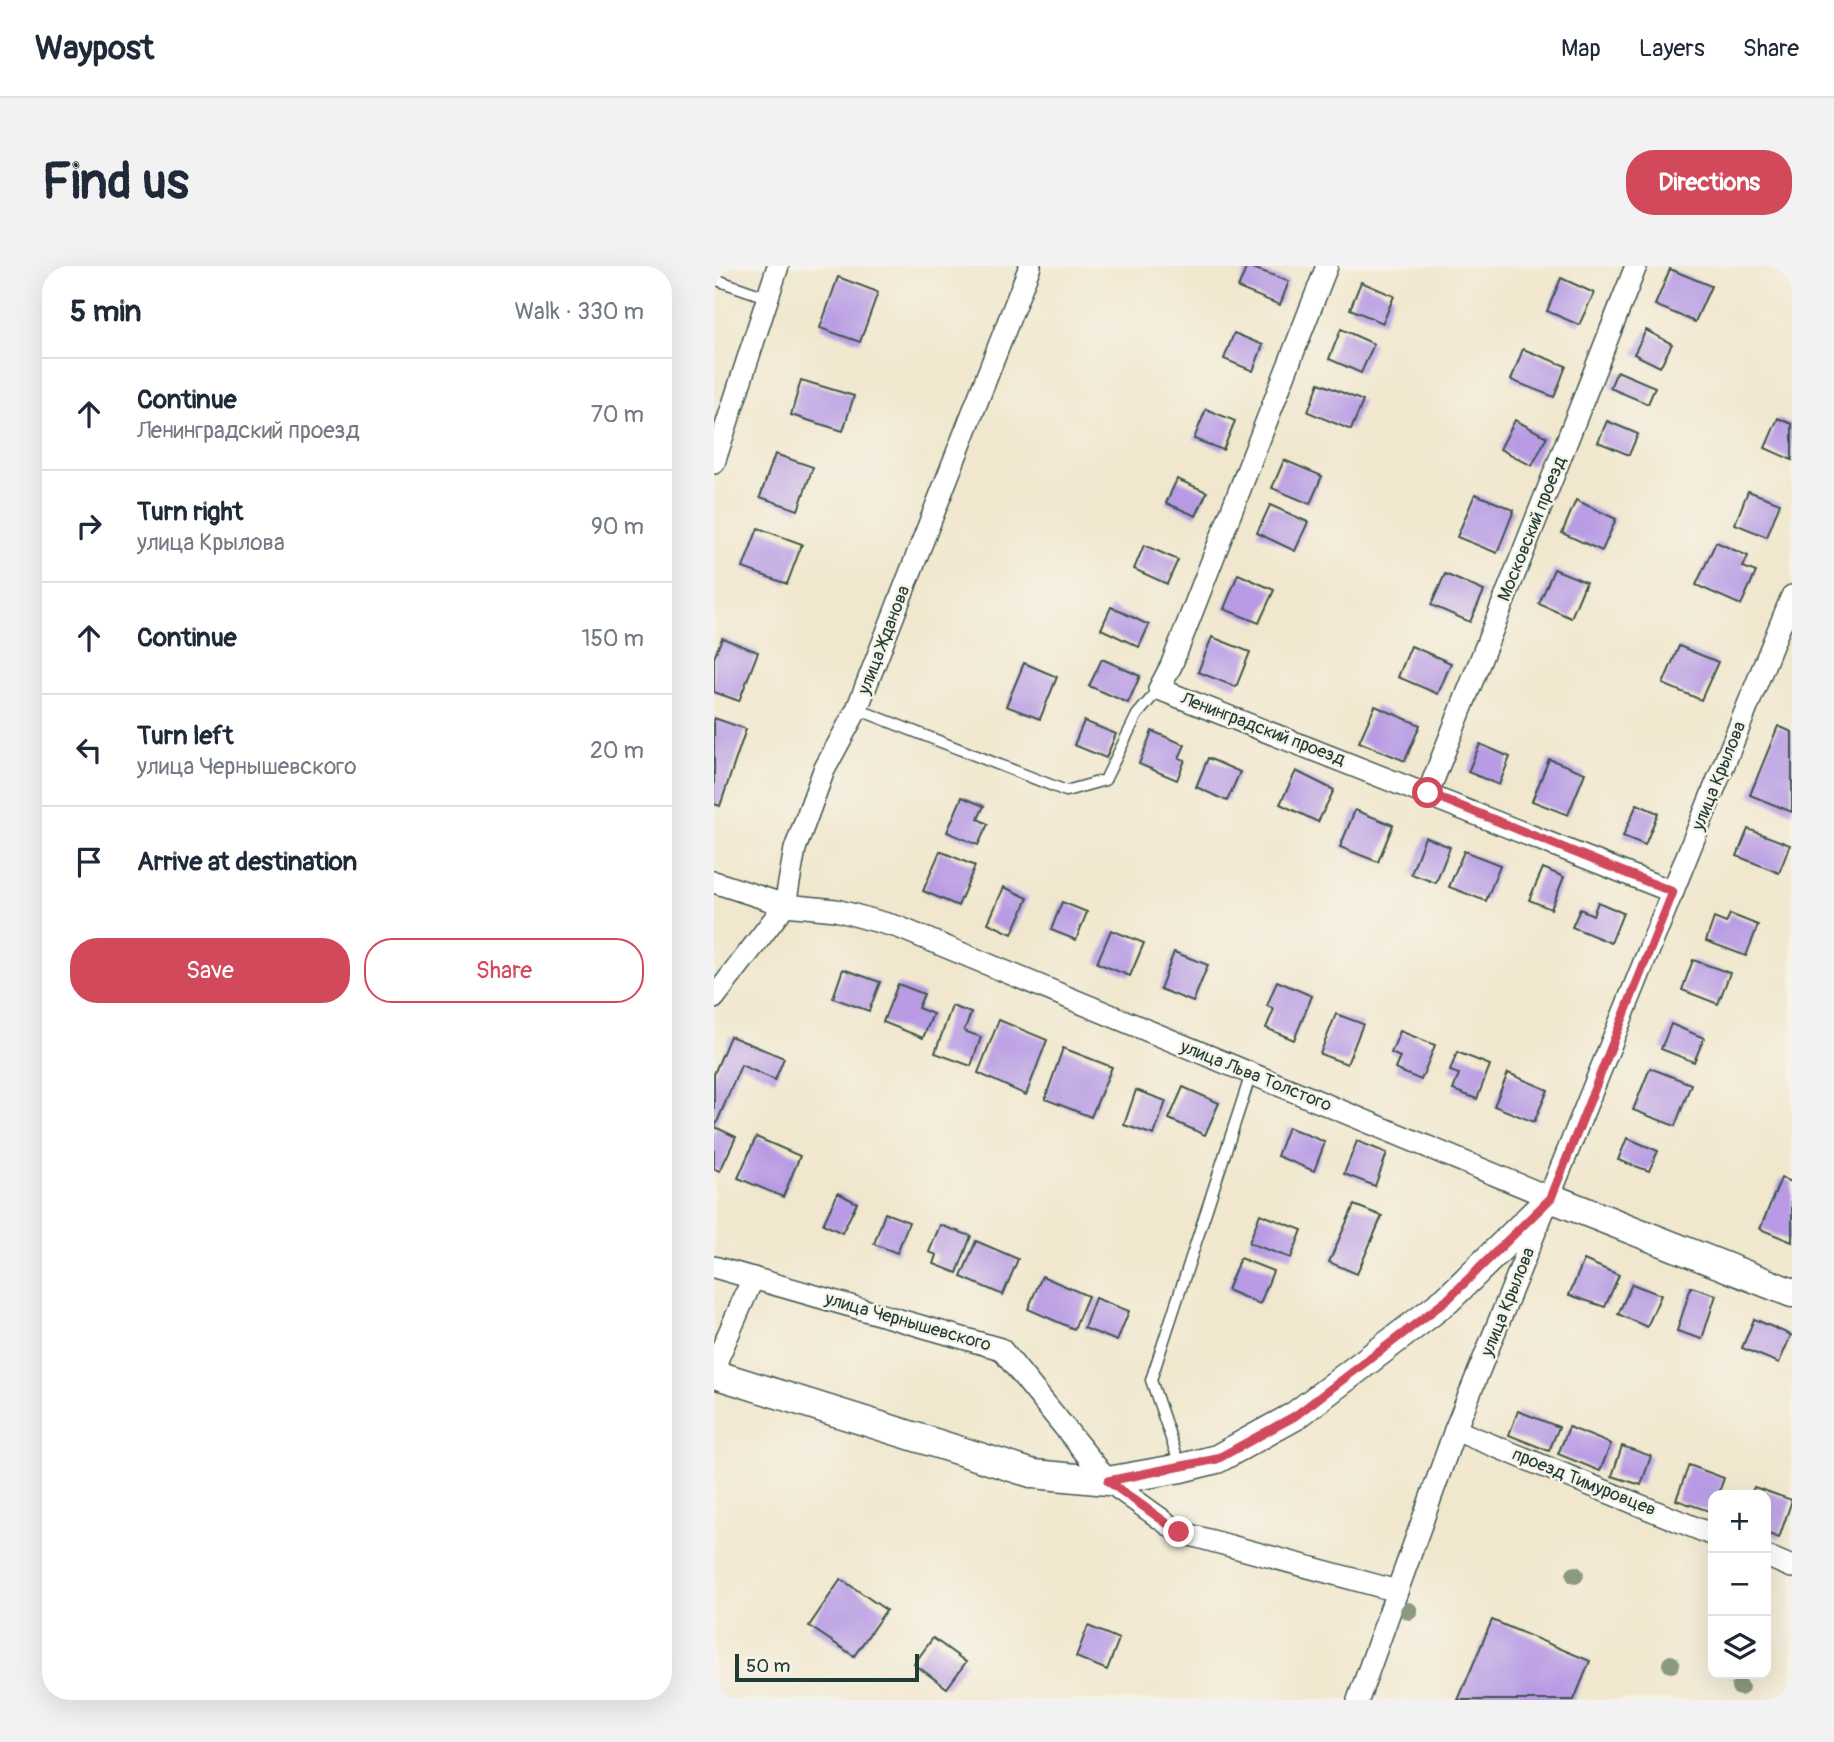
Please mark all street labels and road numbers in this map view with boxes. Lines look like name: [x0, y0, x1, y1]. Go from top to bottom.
street label: Московский проезд: [1492, 453, 1572, 605]
street label: улица Жданова: [852, 582, 915, 699]
street label: Ленинградский проезд: [1177, 687, 1349, 771]
street label: улица Крылова: [1686, 718, 1751, 835]
street label: улица Льва Толстого: [1176, 1035, 1335, 1117]
street label: улица Крылова: [1475, 1244, 1540, 1361]
street label: улица Чернышевского: [821, 1287, 994, 1357]
street label: проезд Тимуровцев: [1509, 1443, 1659, 1521]

